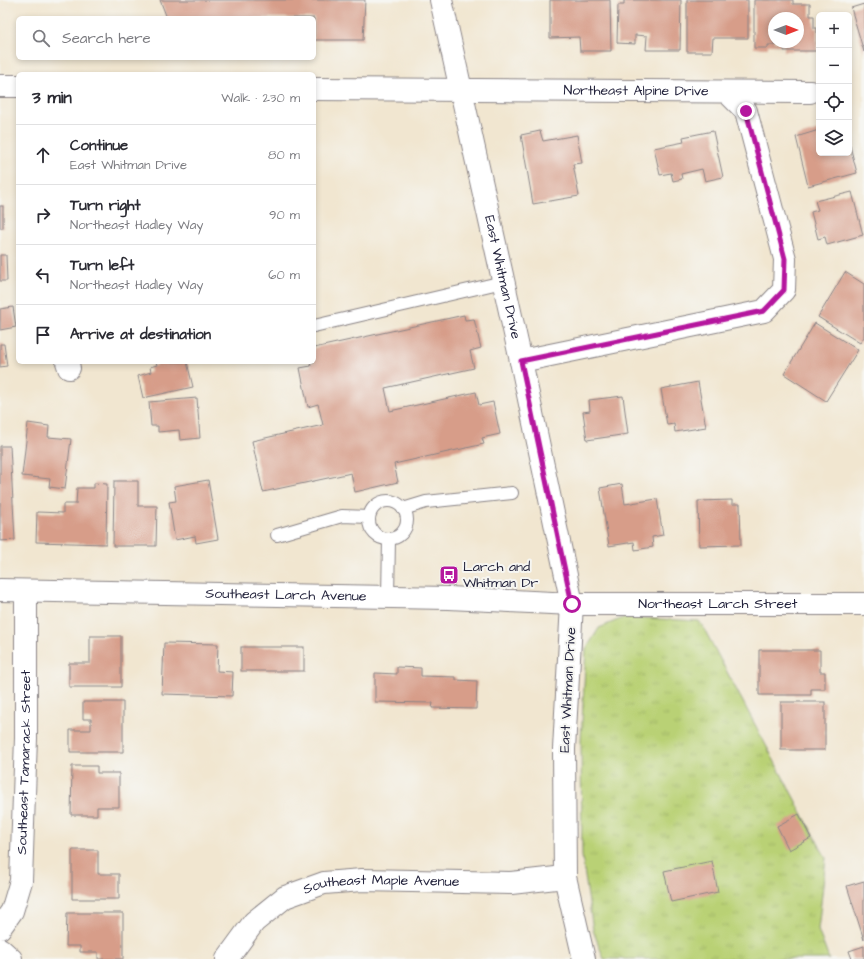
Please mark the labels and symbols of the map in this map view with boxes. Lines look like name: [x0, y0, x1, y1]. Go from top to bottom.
north arrow: [768, 12, 804, 48]
street label: Northeast Alpine Drive: [563, 81, 709, 101]
route end: [737, 102, 755, 120]
street label: East Whitman Drive: [479, 214, 526, 341]
place label: Larch and Whitman Dr: [463, 557, 539, 593]
bus stop icon: Larch and Whitman Dr: [438, 564, 460, 586]
street label: Southeast Larch Avenue: [205, 584, 367, 607]
street label: Northeast Larch Street: [638, 594, 798, 614]
route start: [563, 595, 581, 613]
street label: East Whitman Drive: [555, 626, 581, 753]
street label: Southeast Tamarack Street: [12, 670, 36, 855]
street label: Southeast Maple Avenue: [300, 870, 460, 900]

